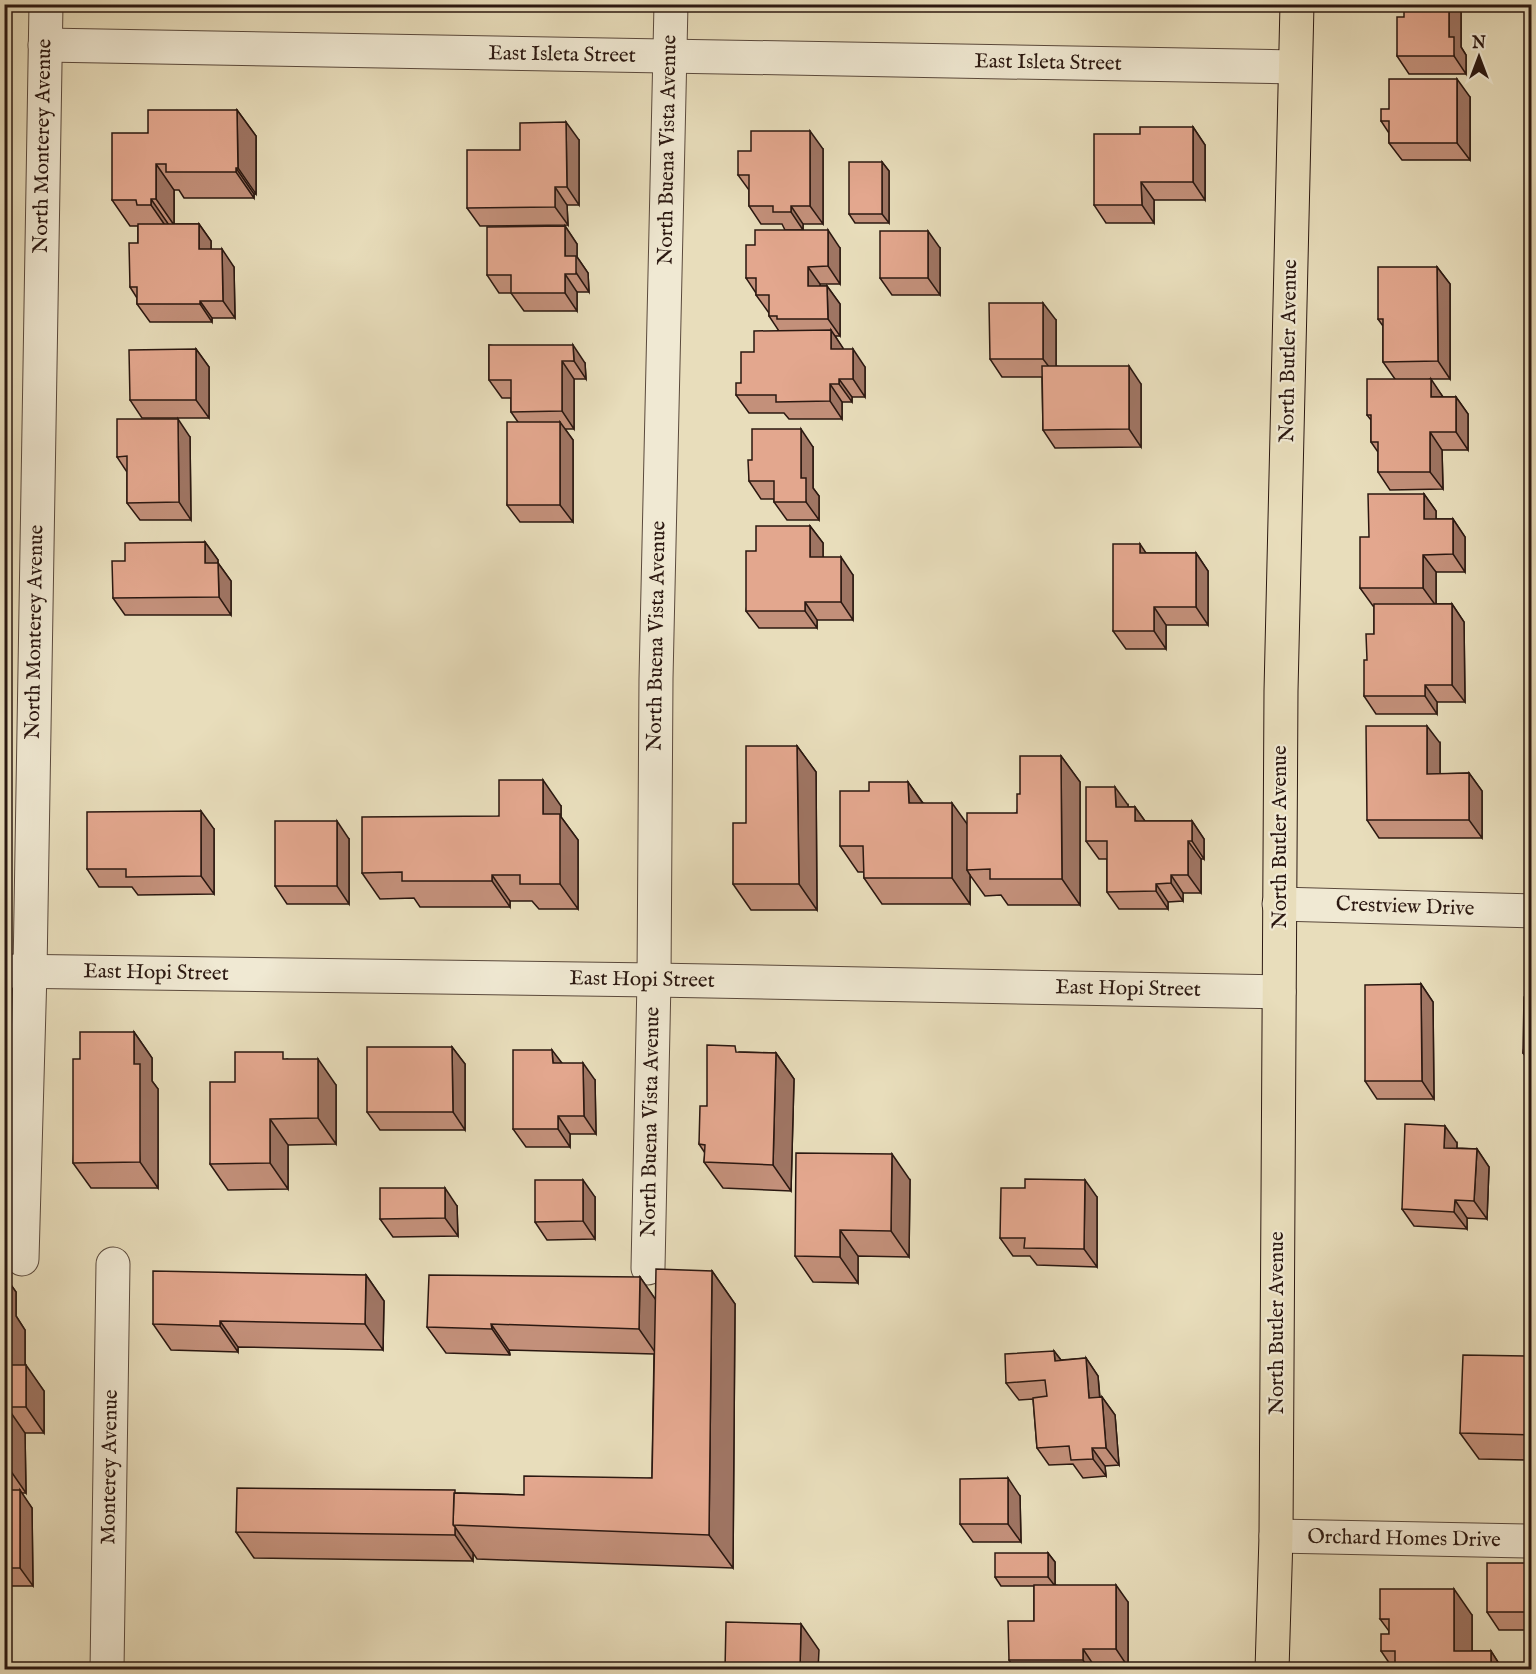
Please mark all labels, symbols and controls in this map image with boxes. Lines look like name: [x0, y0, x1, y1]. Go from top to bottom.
north arrow: [1449, 27, 1509, 87]
street label: North Buena Vista Avenue: [652, 34, 684, 265]
text: N: [1471, 34, 1486, 54]
street label: North Monterey Avenue: [28, 38, 58, 254]
street label: East Isleta Street: [488, 40, 636, 70]
street label: East Isleta Street: [974, 48, 1122, 78]
street label: North Butler Avenue: [1274, 259, 1304, 443]
street label: North Buena Vista Avenue: [641, 520, 673, 751]
street label: North Monterey Avenue: [20, 524, 50, 740]
street label: North Butler Avenue: [1267, 745, 1294, 929]
street label: Crestview Drive: [1335, 891, 1475, 923]
street label: East Hopi Street: [83, 958, 229, 988]
street label: East Hopi Street: [569, 965, 715, 995]
street label: East Hopi Street: [1055, 974, 1201, 1004]
street label: North Buena Vista Avenue: [635, 1006, 667, 1237]
street label: North Butler Avenue: [1264, 1231, 1291, 1415]
street label: Monterey Avenue: [95, 1389, 125, 1545]
street label: Orchard Homes Drive: [1307, 1524, 1501, 1554]

